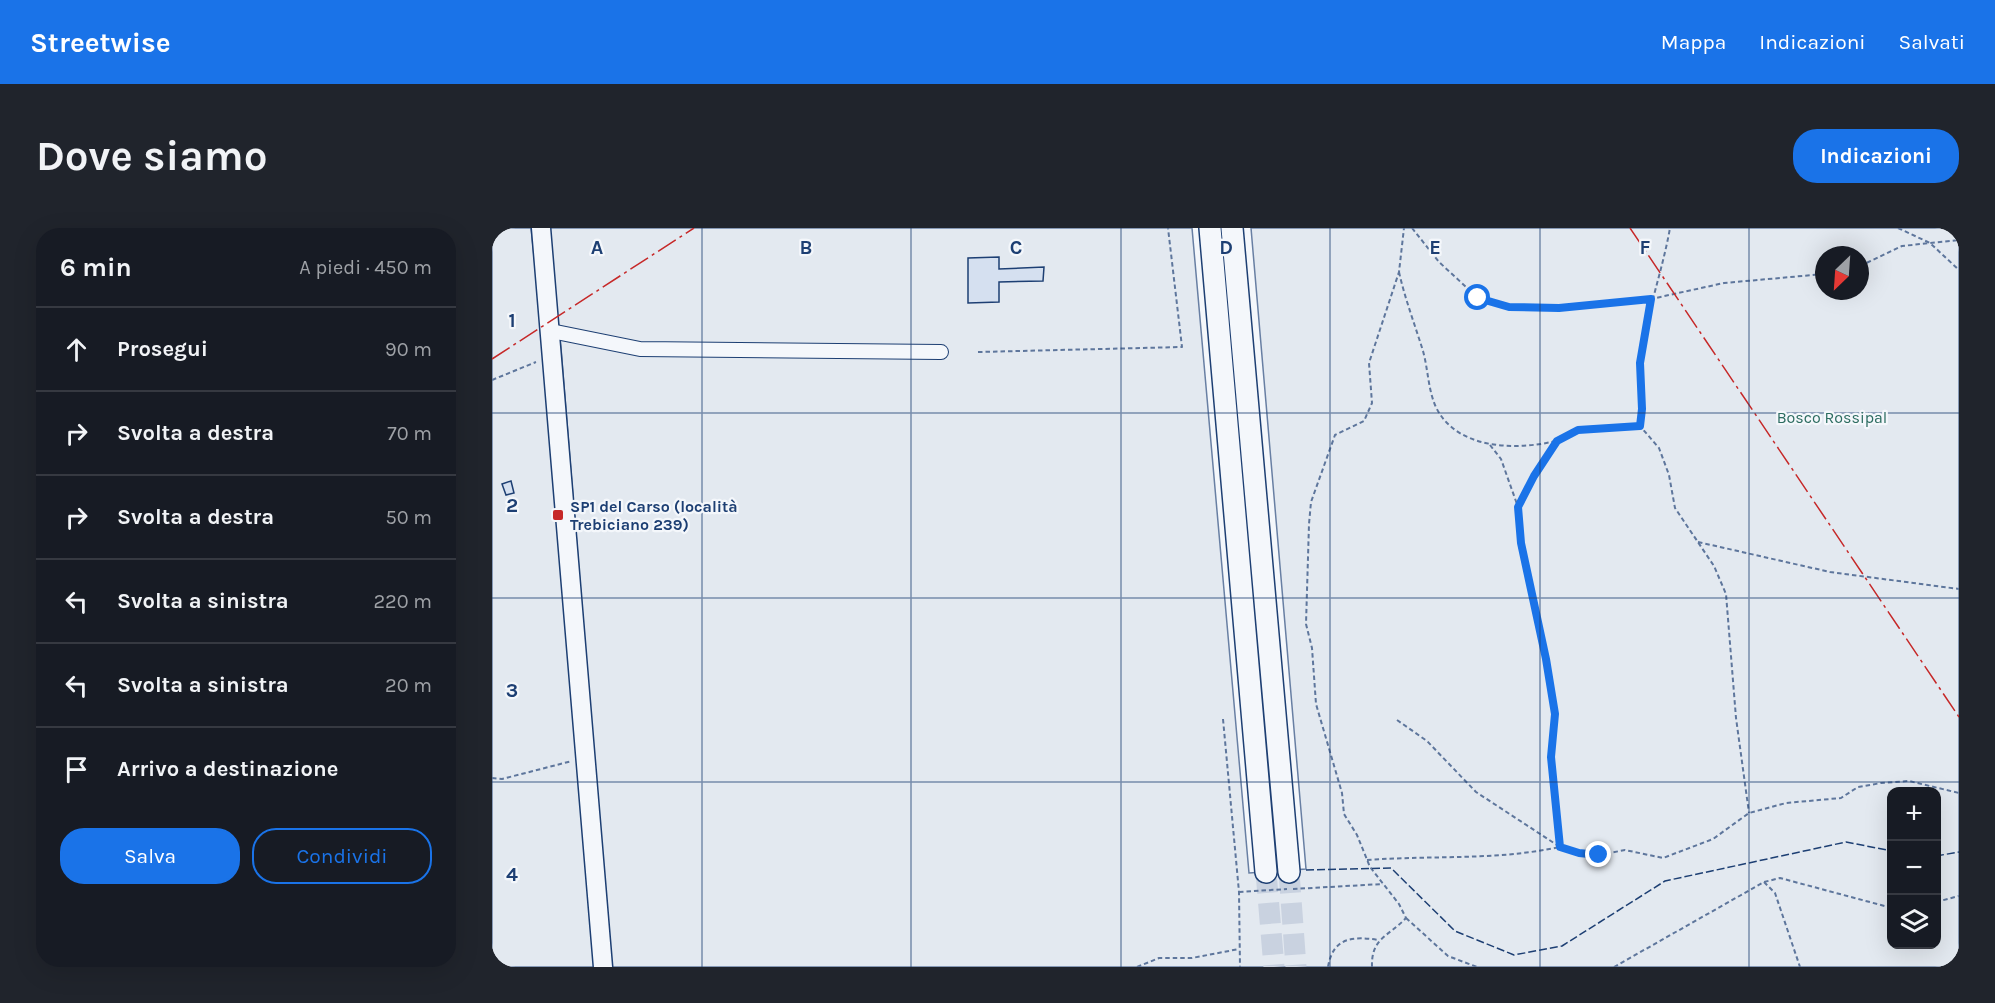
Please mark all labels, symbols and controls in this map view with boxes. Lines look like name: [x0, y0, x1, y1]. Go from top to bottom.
text: Streetwise: [30, 26, 171, 59]
text: Mappa: [1661, 30, 1726, 54]
text: Indicazioni: [1759, 30, 1866, 54]
text: Salvati: [1899, 30, 1965, 54]
button: Indicazioni: [1793, 129, 1959, 183]
text: Dove siamo: [36, 131, 267, 181]
text: A: [591, 236, 604, 259]
text: B: [800, 236, 812, 259]
text: C: [1010, 236, 1022, 259]
text: D: [1219, 236, 1233, 259]
text: E: [1429, 236, 1441, 259]
text: F: [1640, 236, 1651, 259]
north arrow: [1815, 246, 1869, 300]
text: 6 min: [60, 252, 132, 283]
text: A piedi · 450 m: [299, 256, 432, 279]
route start: [1464, 284, 1490, 310]
text: 1: [508, 309, 516, 332]
icon: ahead: [60, 333, 93, 366]
text: Prosegui: [117, 336, 208, 362]
text: 90 m: [385, 338, 432, 361]
park label: Bosco Rossipal: [1777, 408, 1887, 427]
icon: right: [60, 417, 93, 450]
text: Svolta a destra: [117, 420, 274, 446]
text: 70 m: [387, 422, 432, 445]
text: 2: [506, 494, 518, 517]
place label: SP1 del Carso (località Trebiciano 239): [570, 497, 738, 534]
icon: right: [60, 501, 93, 534]
text: Svolta a destra: [117, 504, 274, 530]
text: 50 m: [385, 506, 432, 529]
marker: SP1 del Carso (località Trebiciano 239): [551, 508, 565, 522]
icon: left: [60, 585, 93, 618]
text: Svolta a sinistra: [117, 588, 289, 614]
text: 220 m: [373, 590, 432, 613]
icon: left: [60, 669, 93, 702]
text: Svolta a sinistra: [117, 672, 289, 698]
text: 20 m: [385, 674, 432, 697]
text: 3: [506, 679, 518, 702]
icon: arrive: [60, 753, 93, 786]
text: Arrivo a destinazione: [117, 756, 338, 782]
map controls: [1887, 787, 1941, 949]
button: +: [1887, 787, 1941, 841]
button: Salva: [60, 828, 240, 884]
button: Condividi: [252, 828, 432, 884]
route end: [1585, 841, 1611, 867]
button: −: [1887, 841, 1941, 895]
text: 4: [506, 863, 518, 886]
button: layers: [1887, 895, 1941, 949]

